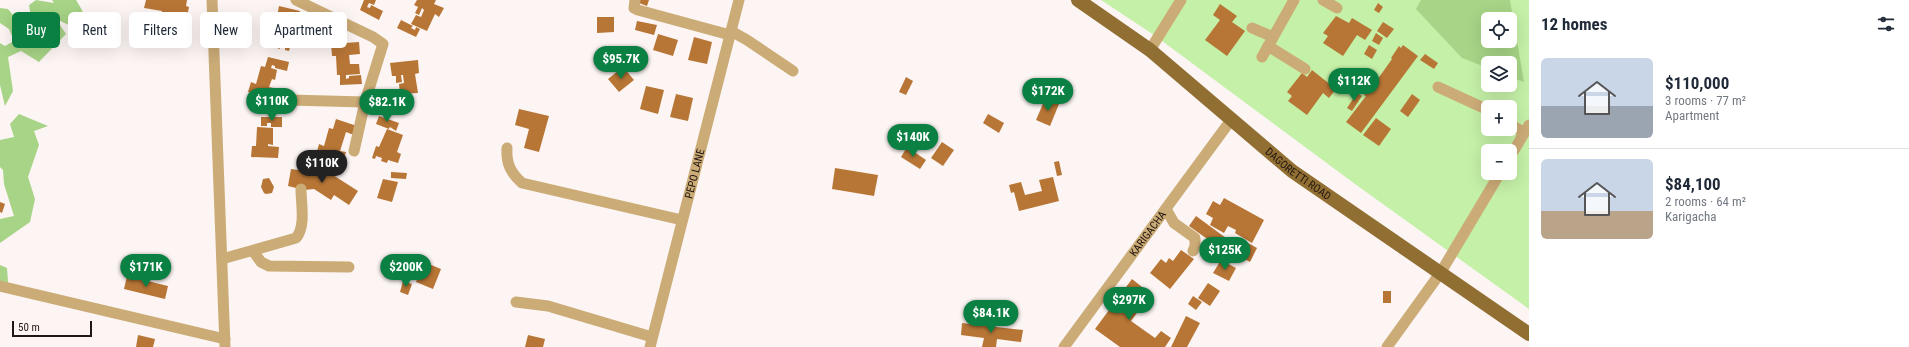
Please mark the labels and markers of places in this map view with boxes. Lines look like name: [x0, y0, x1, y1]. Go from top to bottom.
pin: $95.7K: [588, 46, 654, 80]
pin: $112K: [1326, 68, 1382, 102]
pin: $172K: [1020, 78, 1076, 112]
pin: $110K: [244, 88, 300, 122]
pin: $82.1K: [354, 89, 420, 123]
pin: $140K: [885, 124, 941, 158]
pin: $110K: [294, 150, 350, 184]
pin: $125K: [1197, 237, 1253, 271]
pin: $171K: [118, 254, 174, 288]
pin: $200K: [378, 254, 434, 288]
pin: $297K: [1101, 287, 1157, 321]
pin: $84.1K: [958, 300, 1024, 334]

